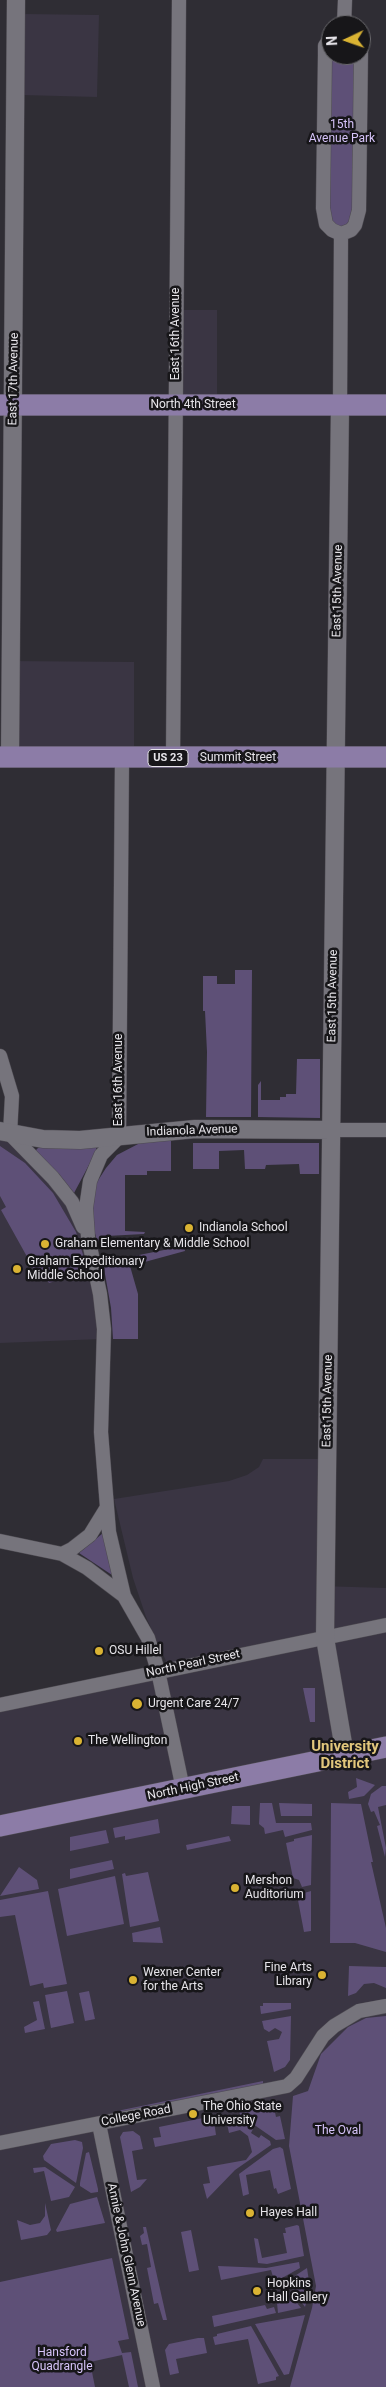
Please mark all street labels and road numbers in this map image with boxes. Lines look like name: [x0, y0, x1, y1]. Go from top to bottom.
street label: East 16th Avenue: [169, 288, 183, 380]
street label: East 17th Avenue: [6, 333, 22, 425]
street label: North 4th Street: [150, 398, 236, 412]
street label: East 15th Avenue: [330, 545, 346, 637]
road number: US 23: [148, 750, 188, 766]
street label: Summit Street: [200, 751, 276, 765]
street label: East 15th Avenue: [325, 950, 341, 1042]
street label: East 16th Avenue: [112, 1034, 126, 1126]
street label: Indianola Avenue: [146, 1122, 238, 1140]
street label: East 15th Avenue: [320, 1355, 336, 1447]
street label: North Pearl Street: [145, 1647, 241, 1681]
street label: North High Street: [146, 1770, 240, 1804]
street label: College Road: [100, 2102, 172, 2130]
street label: Annie & John Glenn Avenue: [104, 2182, 148, 2328]

